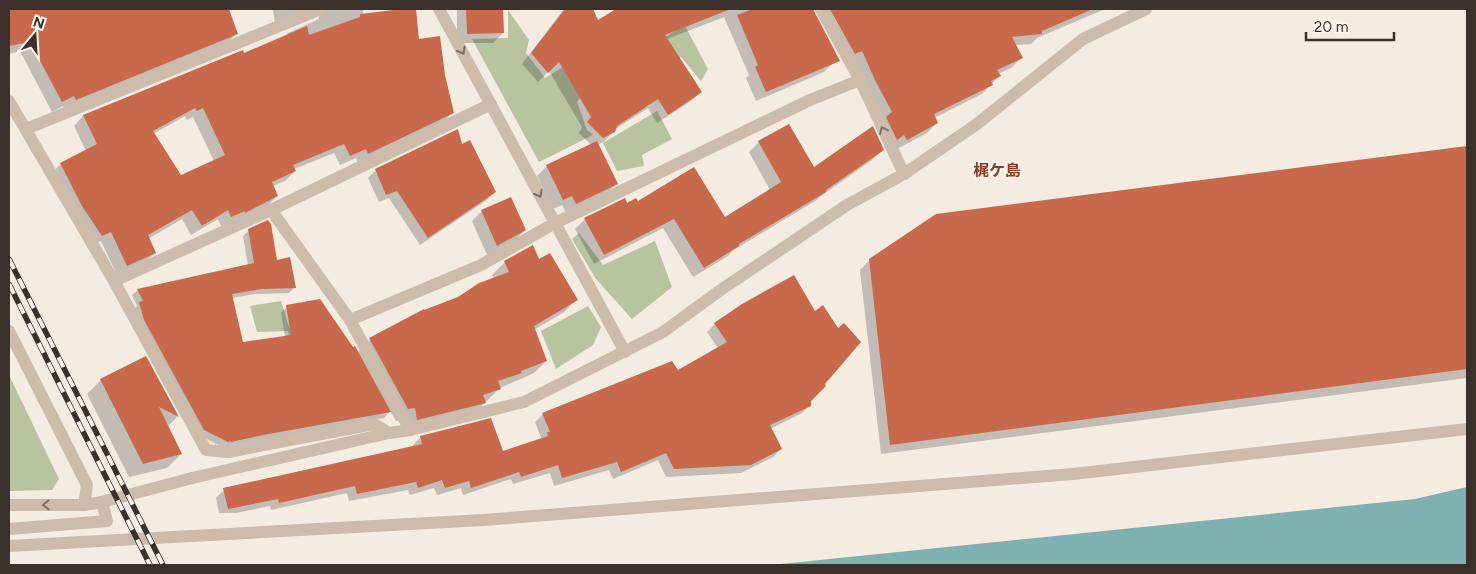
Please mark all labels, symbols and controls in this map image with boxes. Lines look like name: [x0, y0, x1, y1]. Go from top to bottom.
north arrow: [10, 10, 60, 60]
scale bar: [1306, 10, 1394, 42]
text: N: [31, 13, 47, 33]
text: 20 m: [1314, 18, 1348, 36]
one-way arrow: [456, 46, 466, 55]
one-way arrow: [879, 126, 889, 135]
district label: 梶ケ島: [973, 161, 1021, 180]
one-way arrow: [533, 189, 543, 198]
one-way arrow: [42, 500, 50, 510]

